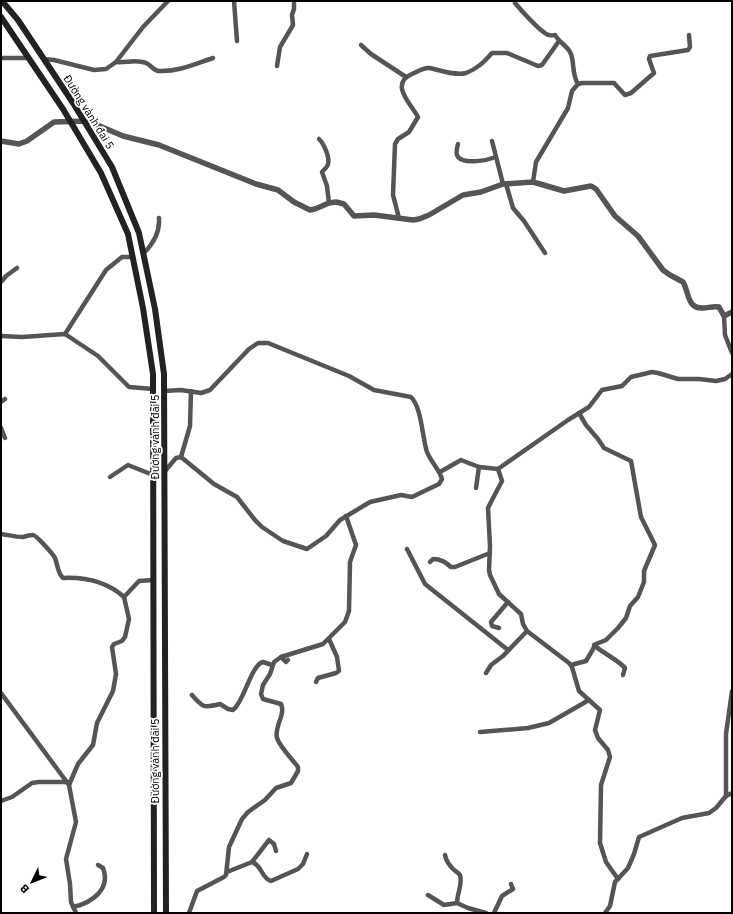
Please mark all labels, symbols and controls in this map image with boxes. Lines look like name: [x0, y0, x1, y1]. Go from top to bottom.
street label: Đường vành đai 5: [61, 72, 117, 152]
street label: Đường vành đai 5: [148, 395, 162, 480]
street label: Đường vành đai 5: [148, 719, 162, 804]
north arrow: [12, 862, 52, 902]
text: B: [17, 881, 32, 896]

